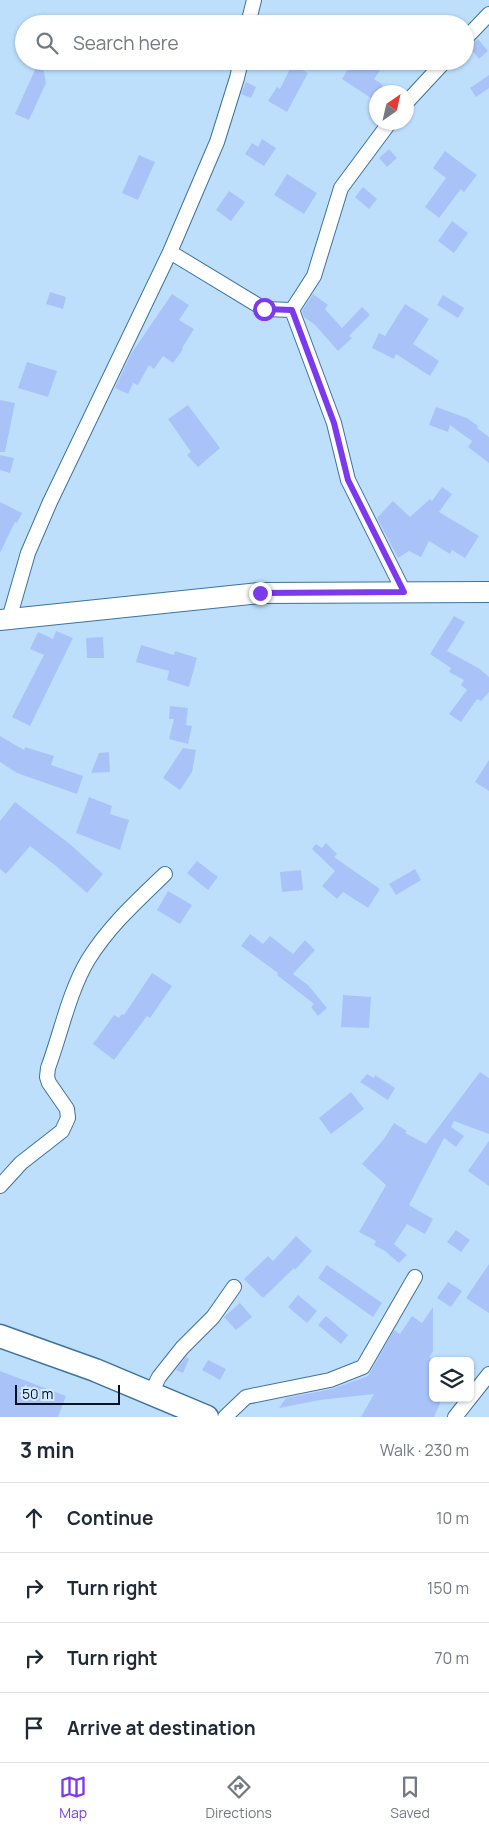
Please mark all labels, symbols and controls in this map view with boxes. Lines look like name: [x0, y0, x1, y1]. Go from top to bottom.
search box: [15, 15, 474, 70]
icon: search: [33, 29, 61, 57]
text: Search here: [73, 30, 179, 56]
north arrow: [369, 85, 414, 130]
route start: [253, 298, 276, 321]
route end: [249, 582, 272, 605]
map controls: [429, 1357, 474, 1402]
button: layers: [429, 1357, 474, 1402]
scale bar: [15, 1382, 120, 1405]
text: 50 m: [22, 1384, 53, 1403]
text: 3 min: [20, 1436, 74, 1464]
text: Walk · 230 m: [380, 1439, 469, 1461]
icon: ahead: [20, 1504, 48, 1532]
text: Continue: [67, 1505, 153, 1531]
text: 10 m: [436, 1507, 469, 1529]
icon: right: [20, 1574, 48, 1602]
text: Turn right: [67, 1575, 157, 1601]
text: 150 m: [427, 1577, 469, 1599]
icon: right: [20, 1644, 48, 1672]
text: Turn right: [67, 1645, 157, 1671]
text: 70 m: [434, 1647, 469, 1669]
icon: arrive: [20, 1714, 48, 1742]
text: Arrive at destination: [67, 1715, 256, 1741]
tab: Map: [59, 1773, 87, 1822]
tab: Directions: [206, 1773, 272, 1822]
tab: Saved: [390, 1773, 430, 1822]

